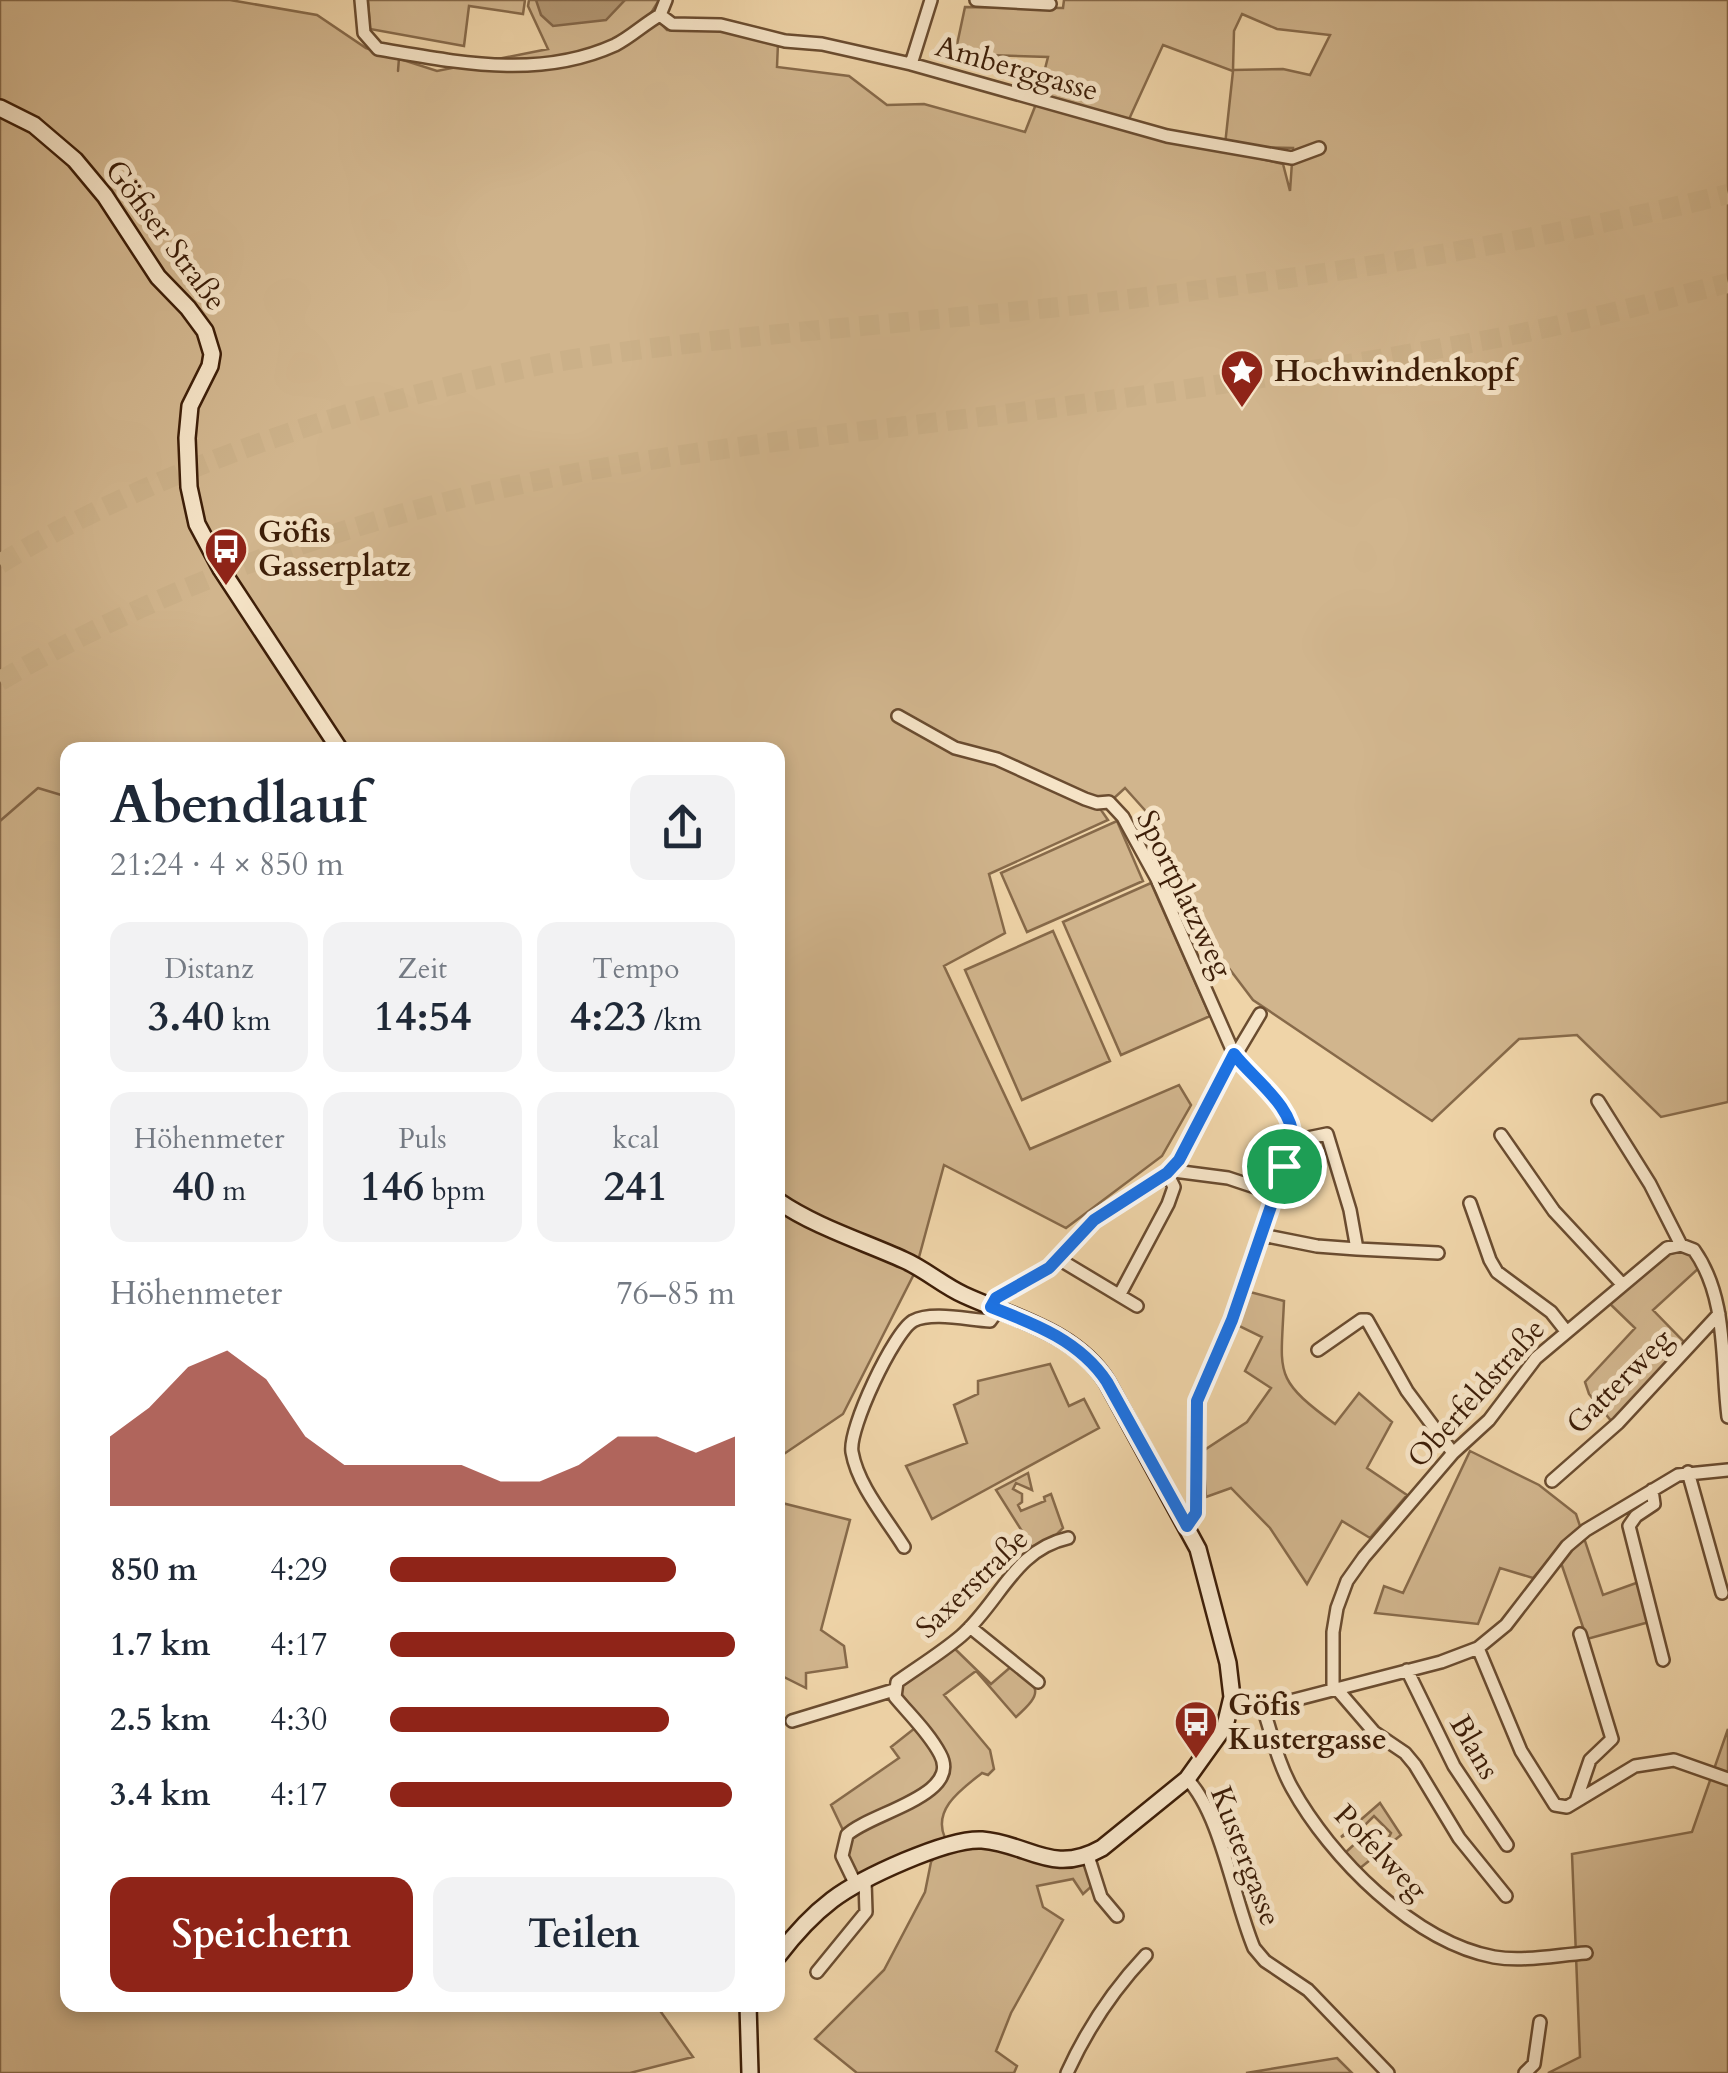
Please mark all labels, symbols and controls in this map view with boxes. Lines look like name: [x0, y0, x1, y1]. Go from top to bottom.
street label: Amberggasse: [931, 26, 1103, 111]
street label: Göfiser Straße: [95, 151, 236, 319]
place icon: Hochwindenkopf: [1219, 348, 1265, 409]
place label: Hochwindenkopf: [1274, 351, 1519, 392]
place label: Göfis Gasserplatz: [258, 512, 411, 587]
bus stop icon: Göfis Gasserplatz: [203, 526, 249, 587]
text: Abendlauf: [110, 768, 367, 842]
button: share: [630, 775, 735, 880]
street label: Sportplatzweg: [1126, 804, 1243, 985]
text: 21:24 · 4 × 850 m: [110, 843, 344, 887]
text: Distanz: [164, 950, 254, 988]
text: Zeit: [398, 950, 447, 988]
text: Tempo: [592, 950, 679, 988]
text: 3.40: [148, 988, 224, 1045]
text: 14:54: [373, 988, 472, 1045]
text: 4:23: [570, 988, 647, 1045]
text: km: [224, 1002, 271, 1040]
text: /km: [647, 1002, 702, 1040]
text: Höhenmeter: [134, 1120, 285, 1158]
text: Puls: [398, 1120, 447, 1158]
text: kcal: [612, 1120, 659, 1158]
pin: [1242, 1124, 1327, 1209]
icon: arrive: [1257, 1139, 1312, 1194]
text: 40: [172, 1158, 215, 1215]
text: 146: [360, 1158, 424, 1215]
text: 241: [604, 1158, 668, 1215]
text: m: [215, 1172, 246, 1210]
text: bpm: [424, 1172, 485, 1210]
text: Höhenmeter: [110, 1272, 282, 1316]
text: 76–85 m: [616, 1272, 735, 1316]
street label: Oberfeldstraße: [1398, 1310, 1554, 1477]
street label: Gatterweg: [1557, 1319, 1682, 1443]
street label: Saxerstraße: [907, 1519, 1038, 1648]
text: 850 m: [110, 1548, 197, 1592]
text: 4:29: [270, 1548, 327, 1592]
text: 1.7 km: [110, 1623, 210, 1667]
text: 4:17: [270, 1623, 327, 1667]
place label: Göfis Kustergasse: [1228, 1685, 1387, 1760]
text: 2.5 km: [110, 1698, 210, 1742]
text: 4:30: [270, 1698, 327, 1742]
bus stop icon: Göfis Kustergasse: [1173, 1699, 1219, 1760]
street label: Blans: [1440, 1708, 1509, 1787]
text: 3.4 km: [110, 1773, 210, 1817]
text: 4:17: [270, 1773, 327, 1817]
street label: Kustergasse: [1200, 1781, 1291, 1932]
street label: Pofelweg: [1325, 1795, 1437, 1909]
button: Speichern: [110, 1877, 413, 1992]
button: Teilen: [433, 1877, 735, 1992]

